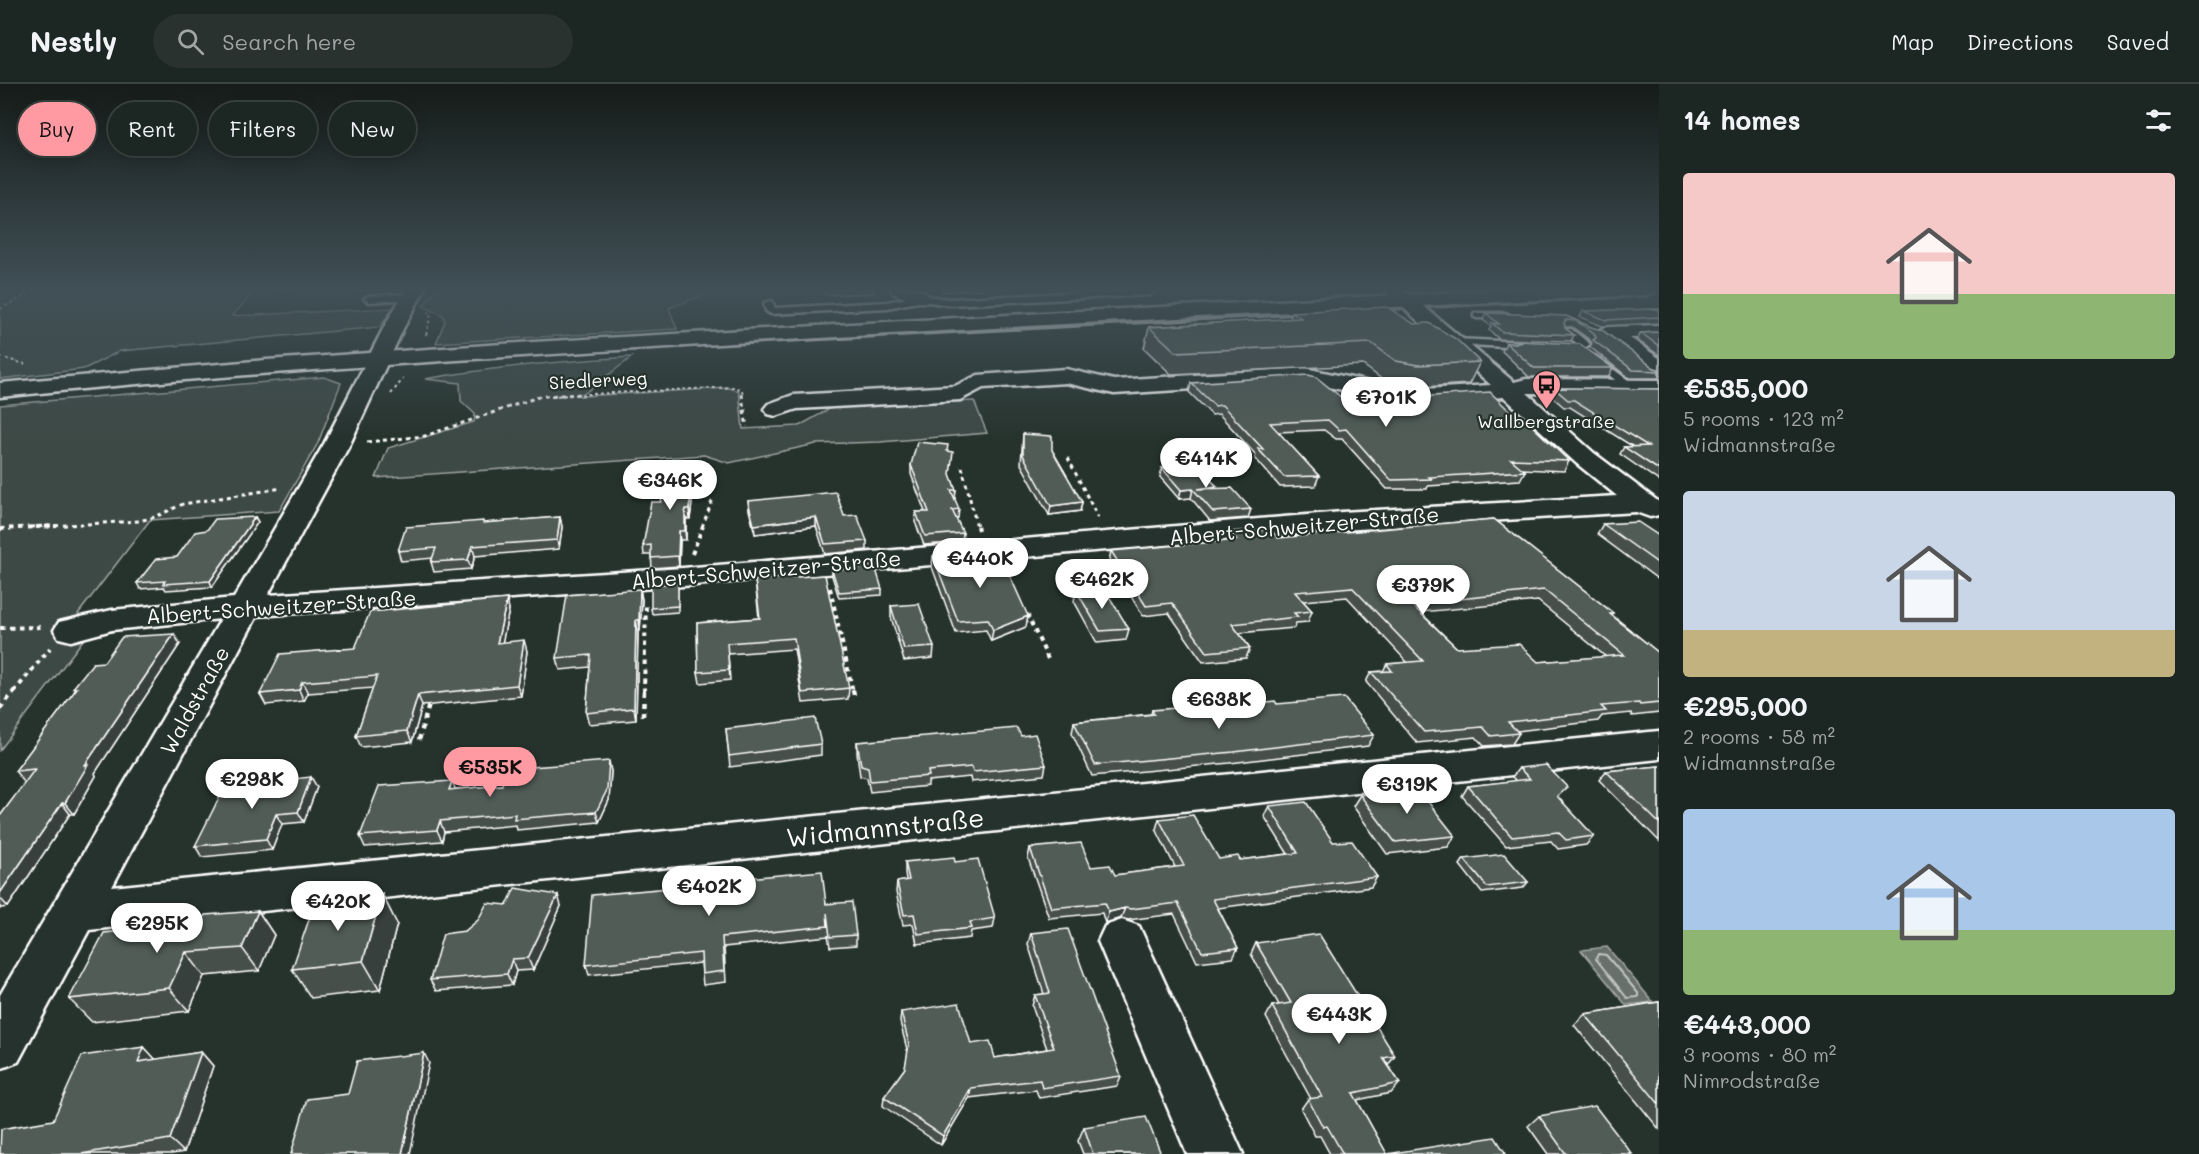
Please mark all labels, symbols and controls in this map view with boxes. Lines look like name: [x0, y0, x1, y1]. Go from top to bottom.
search box: [153, 14, 573, 68]
text: Nestly: [30, 23, 117, 59]
icon: search: [174, 25, 207, 58]
text: Search here: [222, 27, 356, 56]
text: Map: [1891, 28, 1934, 55]
text: Directions: [1967, 28, 2074, 55]
text: Saved: [2107, 28, 2169, 55]
chip: Buy: [18, 102, 96, 156]
chip: Rent: [108, 102, 197, 156]
chip: Filters: [209, 102, 317, 156]
chip: New: [329, 102, 416, 156]
text: 14 homes: [1683, 103, 1801, 137]
icon: filters: [2142, 104, 2175, 137]
icon: home: [1875, 212, 1983, 320]
street label: Siedlerweg: [548, 365, 648, 395]
bus stop icon: Wallbergstraße: [1530, 368, 1562, 410]
text: €535,000: [1683, 371, 1808, 405]
pin: €701K: [1344, 377, 1428, 428]
text: €701K: [1355, 383, 1417, 409]
text: 5 rooms · 123 m²: [1683, 405, 1844, 431]
place label: Wallbergstraße: [1477, 409, 1615, 433]
text: Widmannstraße: [1683, 431, 1836, 457]
pin: €414K: [1164, 438, 1248, 489]
text: €414K: [1174, 444, 1238, 470]
pin: €346K: [628, 460, 712, 511]
text: €346K: [637, 466, 703, 492]
street label: Albert-Schweitzer-Straße: [1168, 500, 1440, 550]
icon: home: [1875, 530, 1983, 638]
pin: €440K: [938, 538, 1022, 589]
street label: Albert-Schweitzer-Straße: [630, 544, 902, 594]
text: €440K: [946, 544, 1014, 570]
pin: €462K: [1060, 559, 1144, 610]
text: €462K: [1069, 565, 1135, 591]
pin: €379K: [1381, 565, 1465, 616]
text: €379K: [1391, 571, 1455, 597]
street label: Albert-Schweitzer-Straße: [145, 583, 417, 629]
street label: Waldstraße: [153, 641, 235, 759]
pin: €638K: [1177, 679, 1261, 730]
text: €638K: [1186, 685, 1252, 711]
text: €295,000: [1683, 689, 1808, 723]
text: 2 rooms · 58 m²: [1683, 723, 1835, 749]
pin: €535K: [448, 747, 532, 798]
text: Widmannstraße: [1683, 749, 1836, 775]
text: €535K: [458, 753, 522, 779]
pin: €298K: [210, 759, 294, 810]
pin: €319K: [1365, 764, 1449, 815]
text: €298K: [220, 765, 284, 791]
text: €319K: [1376, 770, 1438, 796]
street label: Widmannstraße: [784, 800, 986, 854]
icon: home: [1875, 848, 1983, 956]
pin: €402K: [667, 866, 751, 917]
text: €402K: [676, 872, 742, 898]
pin: €420K: [296, 881, 380, 932]
text: €420K: [305, 887, 371, 913]
pin: €295K: [115, 903, 199, 954]
text: €295K: [125, 909, 189, 935]
pin: €443K: [1297, 994, 1381, 1045]
text: €443K: [1306, 1000, 1372, 1026]
text: €443,000: [1683, 1007, 1811, 1041]
text: 3 rooms · 80 m²: [1683, 1041, 1836, 1067]
text: Nimrodstraße: [1683, 1067, 1820, 1093]

